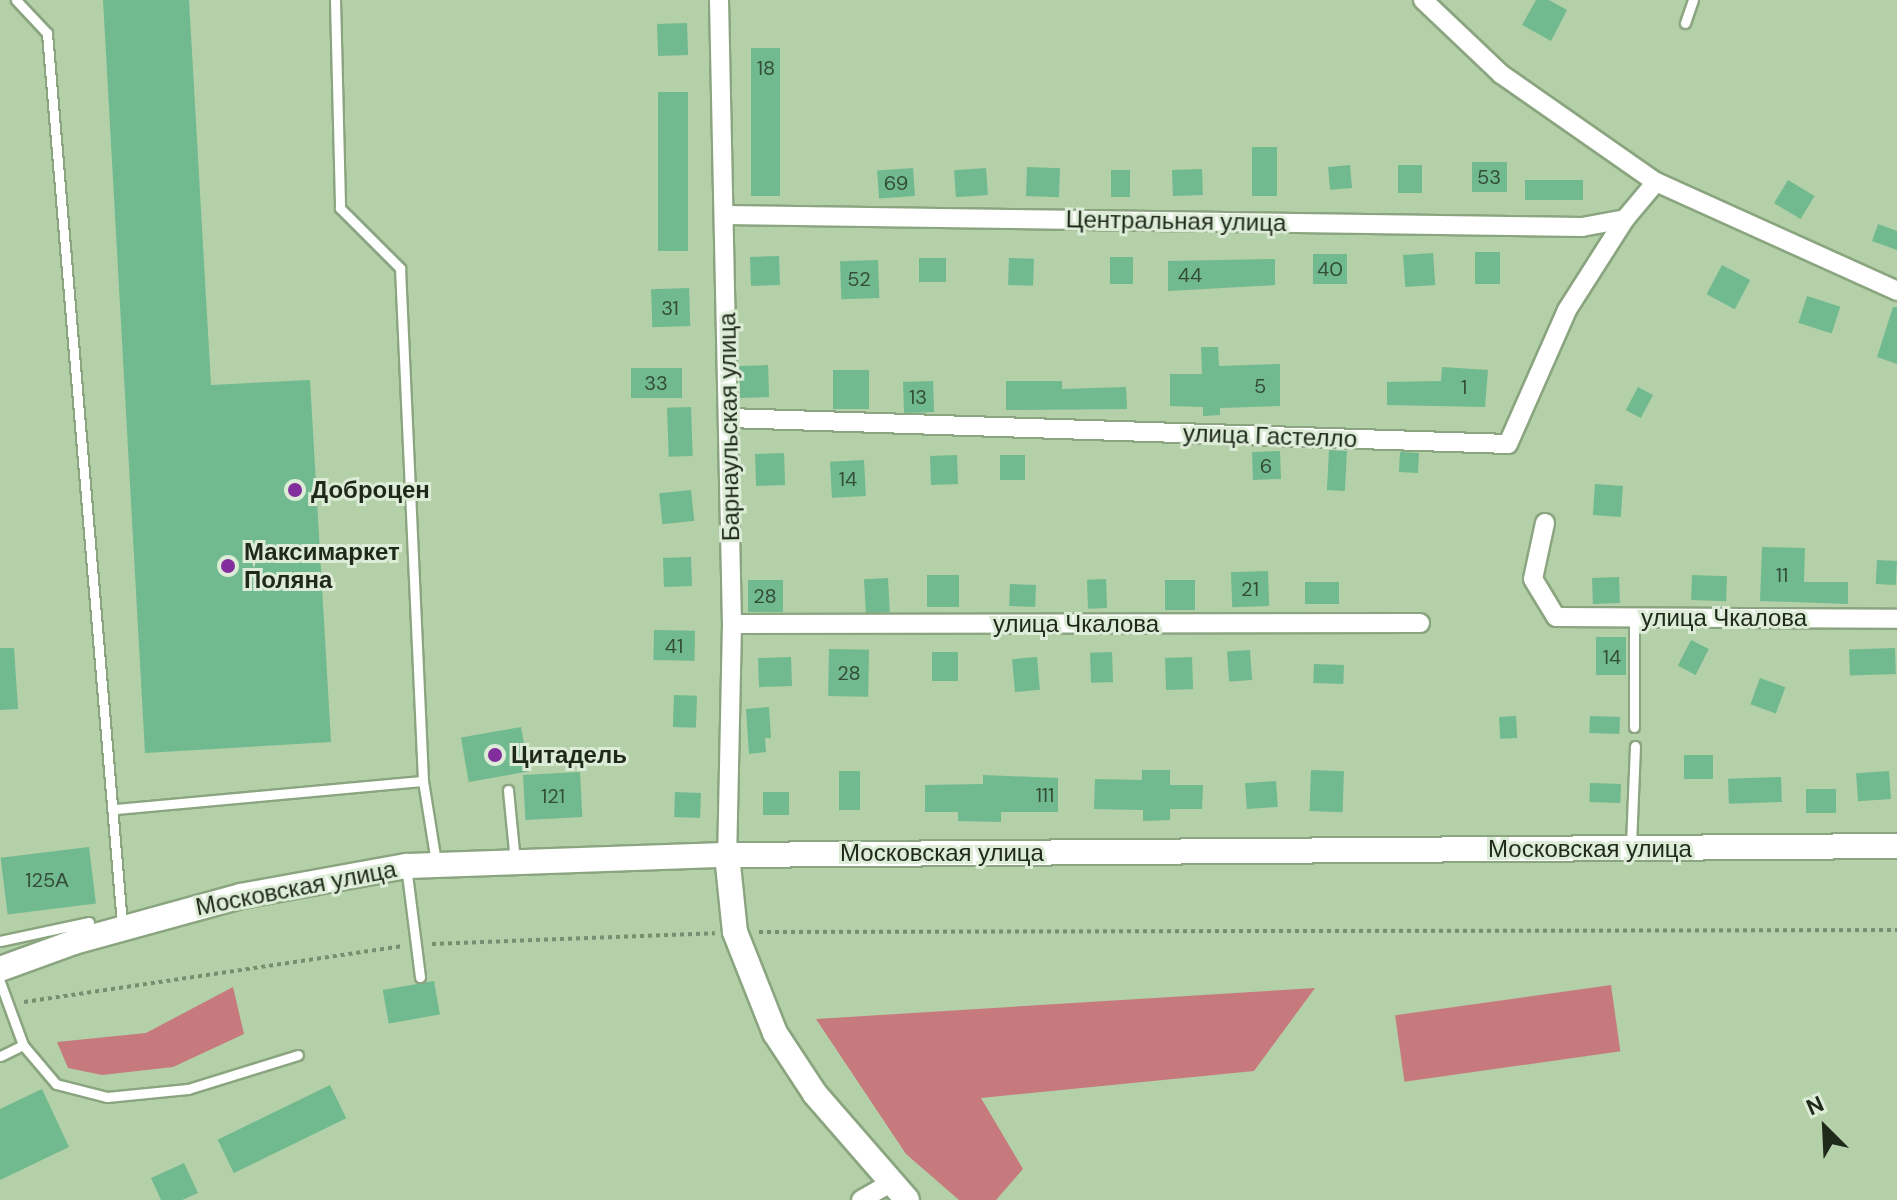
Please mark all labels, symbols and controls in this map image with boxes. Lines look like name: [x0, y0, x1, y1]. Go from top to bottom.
house number: 18: [757, 56, 775, 80]
house number: 53: [1477, 165, 1501, 189]
house number: 69: [884, 171, 908, 195]
street label: Центральная улица: [1066, 205, 1286, 237]
house number: 40: [1317, 257, 1343, 281]
house number: 44: [1178, 263, 1202, 287]
house number: 52: [847, 267, 871, 291]
house number: 31: [661, 296, 679, 320]
street label: Барнаульская улица: [713, 313, 745, 541]
house number: 33: [644, 371, 668, 395]
house number: 5: [1254, 374, 1266, 398]
house number: 1: [1461, 375, 1467, 399]
house number: 13: [909, 385, 927, 409]
street label: улица Гастелло: [1182, 419, 1358, 453]
house number: 6: [1260, 454, 1272, 478]
house number: 14: [839, 467, 857, 491]
place label: Доброцен: [311, 476, 430, 504]
marker: Доброцен: [286, 481, 304, 499]
place label: Максимаркет Поляна: [244, 538, 400, 594]
marker: Максимаркет Поляна: [219, 557, 237, 575]
house number: 11: [1776, 563, 1788, 587]
house number: 21: [1241, 577, 1259, 601]
house number: 28: [753, 584, 777, 608]
street label: улица Чкалова: [1641, 604, 1807, 632]
street label: улица Чкалова: [993, 610, 1159, 638]
house number: 41: [665, 634, 683, 658]
house number: 14: [1603, 645, 1621, 669]
house number: 28: [837, 661, 861, 685]
place label: Цитадель: [511, 741, 627, 769]
marker: Цитадель: [486, 746, 504, 764]
house number: 111: [1036, 783, 1054, 807]
house number: 121: [541, 784, 565, 808]
street label: Московская улица: [1488, 835, 1692, 863]
street label: Московская улица: [840, 839, 1044, 867]
street label: Московская улица: [193, 854, 399, 922]
house number: 125А: [25, 868, 69, 892]
north arrow: [1785, 1088, 1865, 1168]
text: N: [1802, 1089, 1828, 1122]

